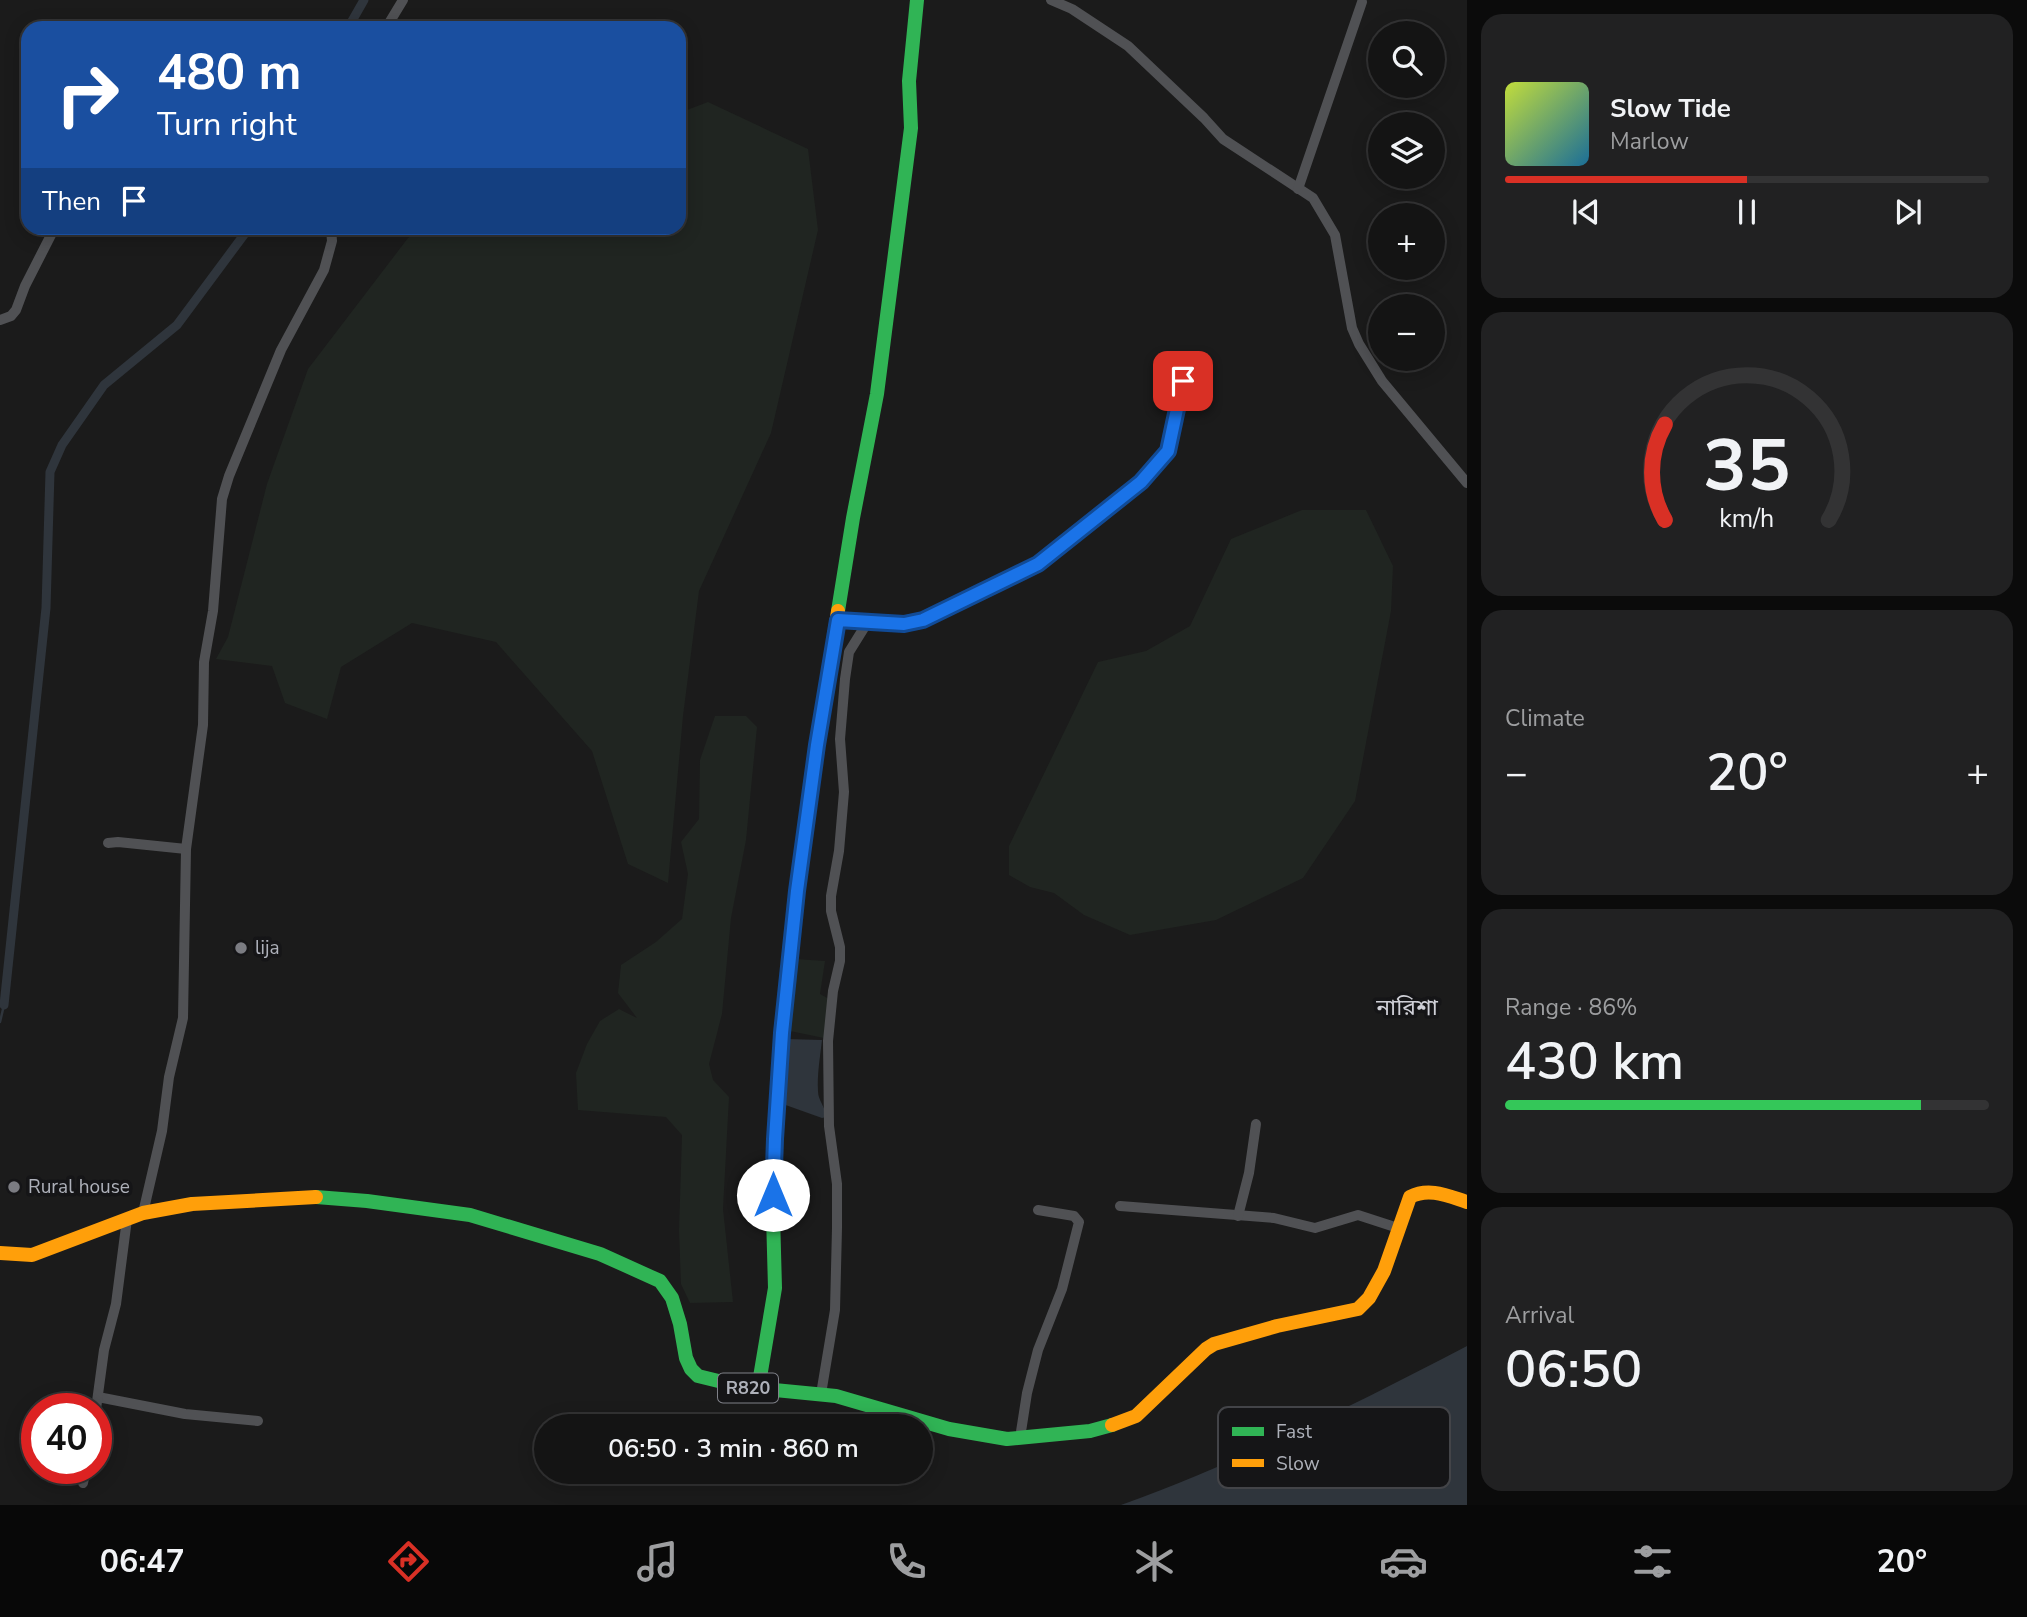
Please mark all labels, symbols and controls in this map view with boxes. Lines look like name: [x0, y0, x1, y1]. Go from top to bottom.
map controls: [1368, 21, 1445, 371]
button: search: [1368, 21, 1445, 98]
text: 480 m: [157, 39, 301, 106]
icon: right: [42, 49, 133, 140]
text: Slow Tide: [1610, 91, 1731, 126]
text: Turn right: [157, 103, 297, 146]
button: layers: [1368, 112, 1445, 189]
text: Marlow: [1610, 126, 1689, 157]
icon: arrive: [115, 182, 153, 220]
text: Then: [42, 184, 101, 219]
icon: previous: [1567, 193, 1605, 231]
icon: pause: [1728, 193, 1766, 231]
icon: next: [1889, 193, 1927, 231]
button: +: [1368, 203, 1445, 280]
button: −: [1368, 294, 1445, 371]
pin: [1153, 351, 1213, 411]
icon: arrive: [1164, 362, 1202, 400]
text: 35: [1703, 417, 1791, 517]
text: km/h: [1719, 502, 1775, 536]
text: Climate: [1505, 703, 1585, 734]
text: 20°: [1706, 737, 1788, 808]
text: −: [1505, 748, 1528, 799]
text: +: [1966, 748, 1989, 799]
place label: lija: [255, 935, 280, 961]
marker: lija: [233, 940, 249, 956]
district label: নারিশা: [1375, 992, 1439, 1023]
text: Range · 86%: [1505, 992, 1637, 1023]
text: 430 km: [1505, 1026, 1684, 1097]
position arrow: [736, 1158, 810, 1232]
place label: Rural house: [28, 1174, 130, 1200]
marker: Rural house: [6, 1179, 22, 1195]
text: Arrival: [1505, 1300, 1574, 1331]
text: 06:50: [1505, 1334, 1642, 1405]
road number: R820: [718, 1373, 778, 1402]
speed limit sign: 40: [21, 1393, 112, 1484]
legend: [1218, 1407, 1450, 1488]
text: Fast: [1276, 1419, 1312, 1445]
text: 06:50 · 3 min · 860 m: [608, 1431, 859, 1466]
text: Slow: [1276, 1451, 1320, 1477]
icon: directions: [384, 1537, 433, 1586]
icon: music: [633, 1537, 682, 1586]
icon: phone: [882, 1537, 931, 1586]
icon: climate: [1130, 1537, 1179, 1586]
icon: car: [1379, 1537, 1428, 1586]
icon: filters: [1628, 1537, 1677, 1586]
text: 06:47: [100, 1540, 185, 1583]
text: 20°: [1877, 1540, 1927, 1583]

